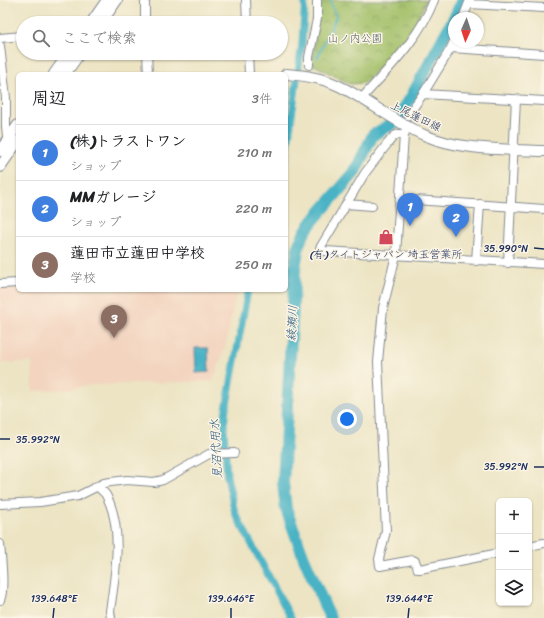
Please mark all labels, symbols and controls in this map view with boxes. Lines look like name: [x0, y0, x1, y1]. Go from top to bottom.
north arrow: [448, 12, 484, 48]
search box: [16, 16, 288, 60]
text: ここで検索: [62, 25, 137, 51]
icon: search: [30, 27, 52, 49]
park label: 山ノ内公園: [328, 29, 383, 48]
text: 周辺: [32, 83, 66, 113]
text: 3件: [252, 87, 272, 110]
street label: 上尾蓮田線: [387, 96, 445, 137]
text: (株)トラストワン: [70, 128, 186, 154]
text: 1: [42, 141, 48, 164]
text: 210 m: [237, 141, 272, 164]
text: ショップ: [70, 154, 121, 177]
text: MMガレージ: [70, 184, 156, 210]
pin: 1: [397, 193, 423, 226]
text: 2: [41, 197, 49, 220]
text: 220 m: [235, 197, 272, 220]
pin: 2: [443, 204, 469, 237]
text: ショップ: [70, 210, 121, 233]
shop icon: (有)タイトジャパン 埼玉営業所: [377, 228, 395, 246]
text: 蓮田市立蓮田中学校: [70, 240, 205, 266]
text: 35.990°N: [484, 240, 528, 258]
place label: (有)タイトジャパン 埼玉営業所: [309, 245, 463, 264]
text: 3: [41, 253, 49, 276]
text: 250 m: [235, 253, 272, 276]
text: 学校: [70, 266, 96, 289]
water label: 綾瀬川: [280, 304, 304, 342]
pin: 3: [101, 305, 127, 338]
your location: [337, 409, 357, 429]
water label: 見沼代用水: [203, 418, 229, 480]
text: 35.992°N: [16, 431, 60, 449]
text: 35.992°N: [484, 458, 528, 476]
map controls: [496, 498, 532, 606]
button: +: [496, 498, 532, 534]
button: −: [496, 534, 532, 570]
button: layers: [496, 570, 532, 606]
text: 139.648°E: [31, 590, 79, 608]
text: 139.646°E: [208, 590, 256, 608]
text: 139.644°E: [386, 590, 434, 608]

